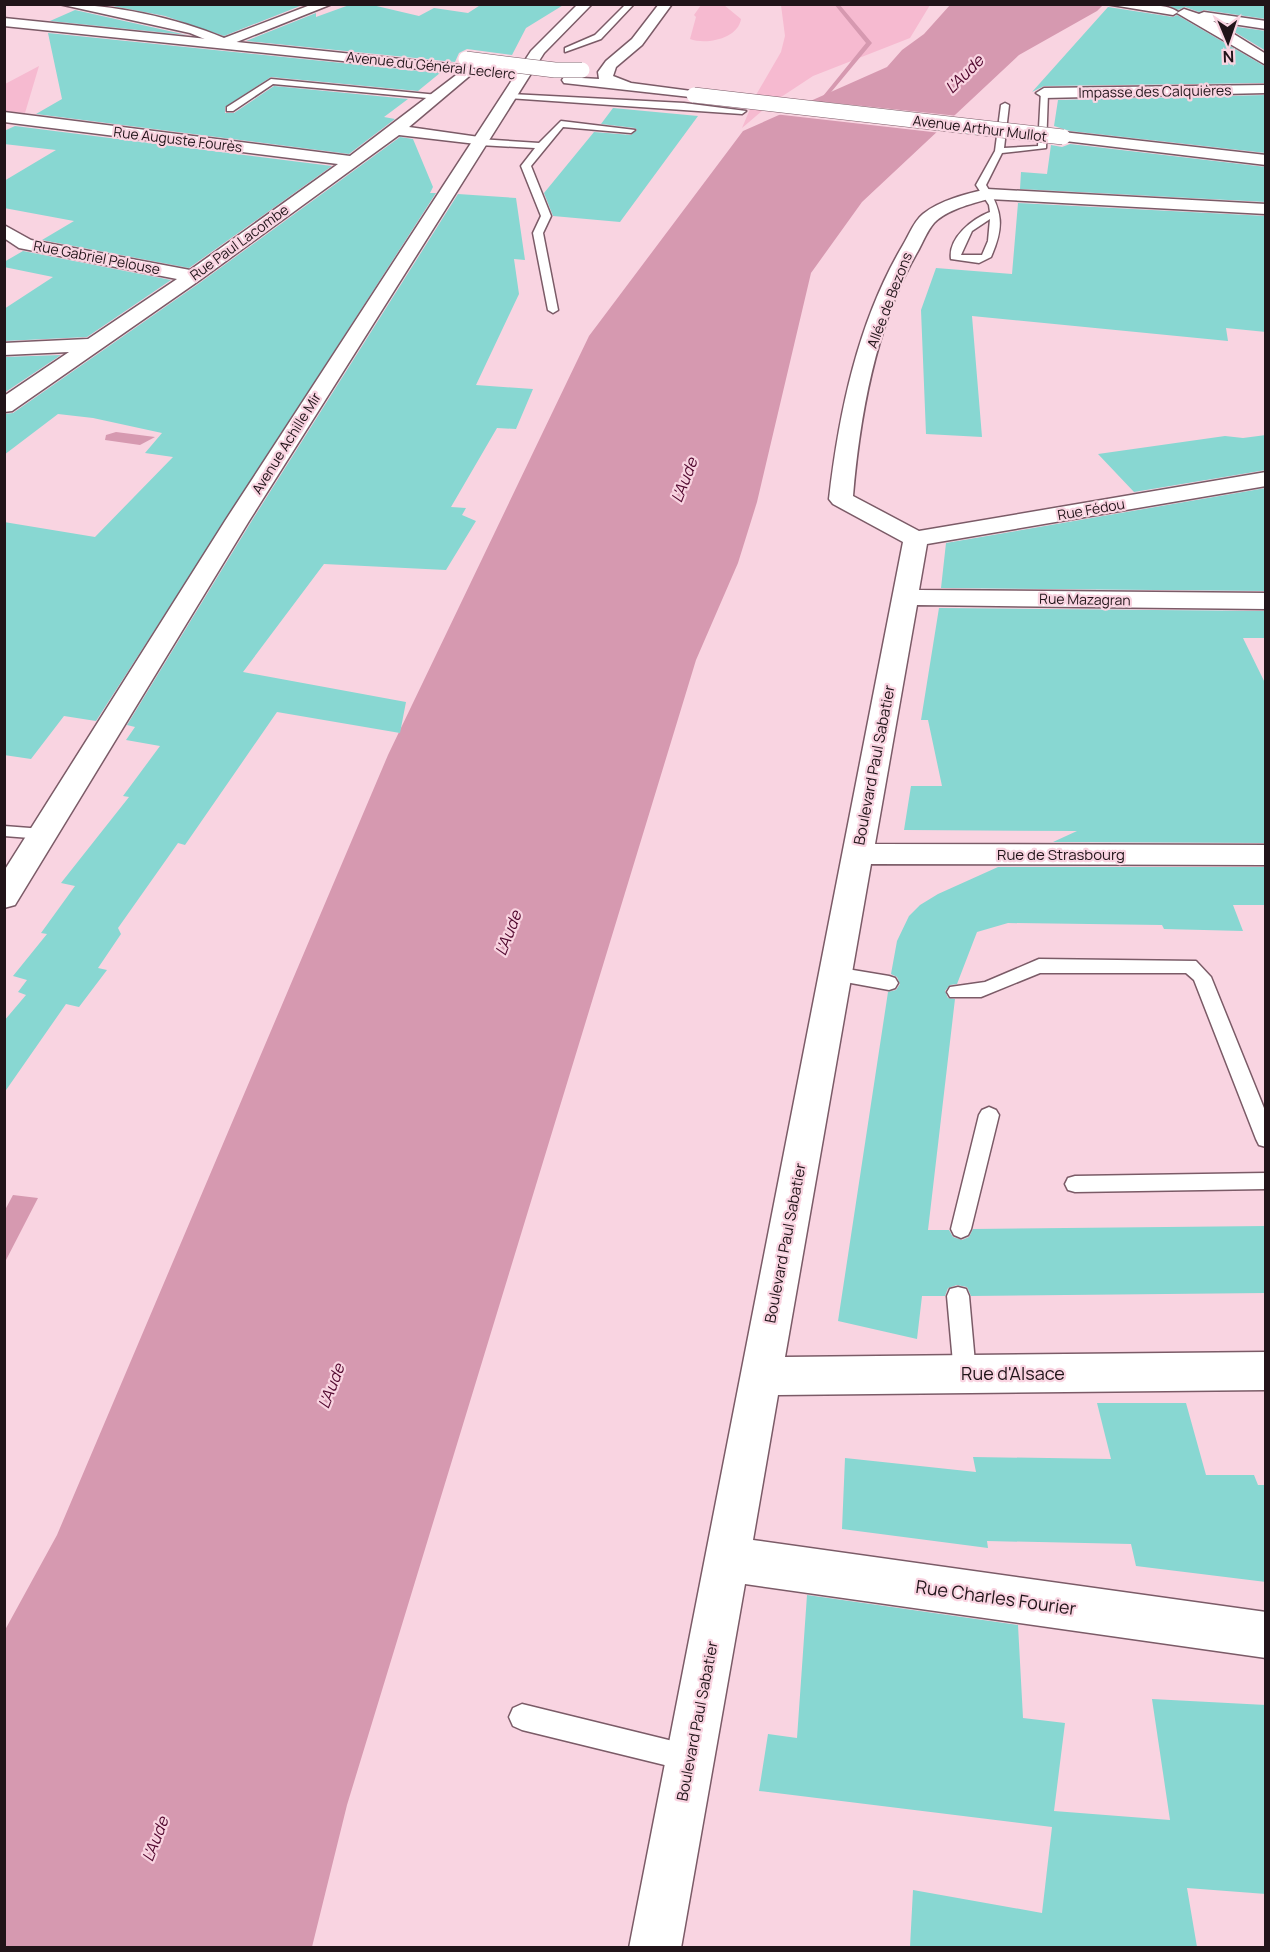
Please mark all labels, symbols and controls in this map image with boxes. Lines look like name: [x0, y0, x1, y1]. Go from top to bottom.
north arrow: [1198, 12, 1258, 72]
text: N: [1222, 46, 1235, 68]
street label: Avenue du Général Leclerc: [345, 47, 517, 83]
water label: L'Aude: [940, 49, 989, 98]
street label: Impasse des Calquières: [1078, 80, 1232, 102]
street label: Avenue Arthur Mullot: [912, 110, 1049, 146]
street label: Rue Auguste Fourès: [113, 122, 243, 156]
street label: Rue Paul Lacombe: [186, 200, 292, 284]
street label: Rue Gabriel Pelouse: [32, 235, 162, 279]
street label: Allée de Bezons: [862, 249, 916, 351]
street label: Avenue Achille Mir: [247, 389, 325, 497]
water label: L'Aude: [665, 453, 703, 506]
street label: Rue Fédou: [1056, 494, 1126, 524]
street label: Rue Mazagran: [1039, 589, 1131, 609]
street label: Boulevard Paul Sabatier: [848, 683, 900, 847]
street label: Rue de Strasbourg: [997, 844, 1125, 865]
water label: L'Aude: [489, 906, 527, 959]
street label: Boulevard Paul Sabatier: [759, 1161, 811, 1325]
water label: L'Aude: [312, 1359, 350, 1412]
street label: Rue d'Alsace: [961, 1361, 1065, 1385]
street label: Rue Charles Fourier: [914, 1574, 1078, 1620]
street label: Boulevard Paul Sabatier: [671, 1639, 723, 1803]
water label: L'Aude: [136, 1812, 174, 1865]

